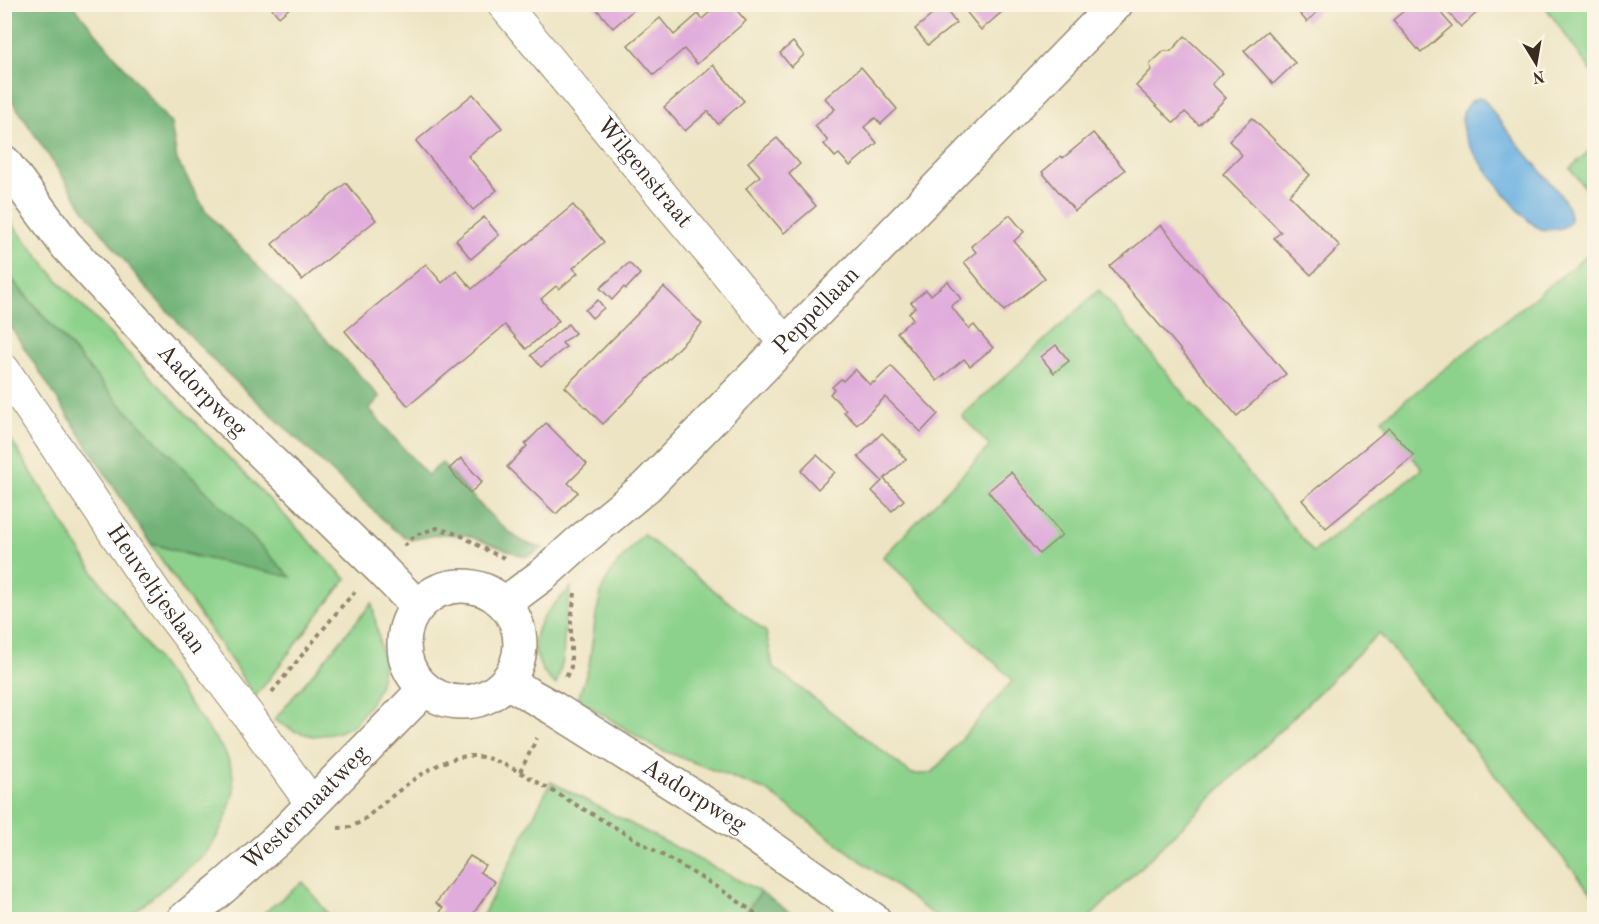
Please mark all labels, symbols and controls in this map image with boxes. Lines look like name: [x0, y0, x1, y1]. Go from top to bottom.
north arrow: [1506, 33, 1566, 93]
text: N: [1530, 67, 1546, 85]
street label: Wilgenstraat: [591, 113, 696, 233]
street label: Peppellaan: [770, 263, 865, 360]
street label: Aadorpweg: [152, 340, 251, 442]
street label: Heuveltjeslaan: [101, 521, 210, 659]
street label: Westermaatweg: [238, 742, 374, 876]
street label: Aadorpweg: [637, 755, 750, 838]

